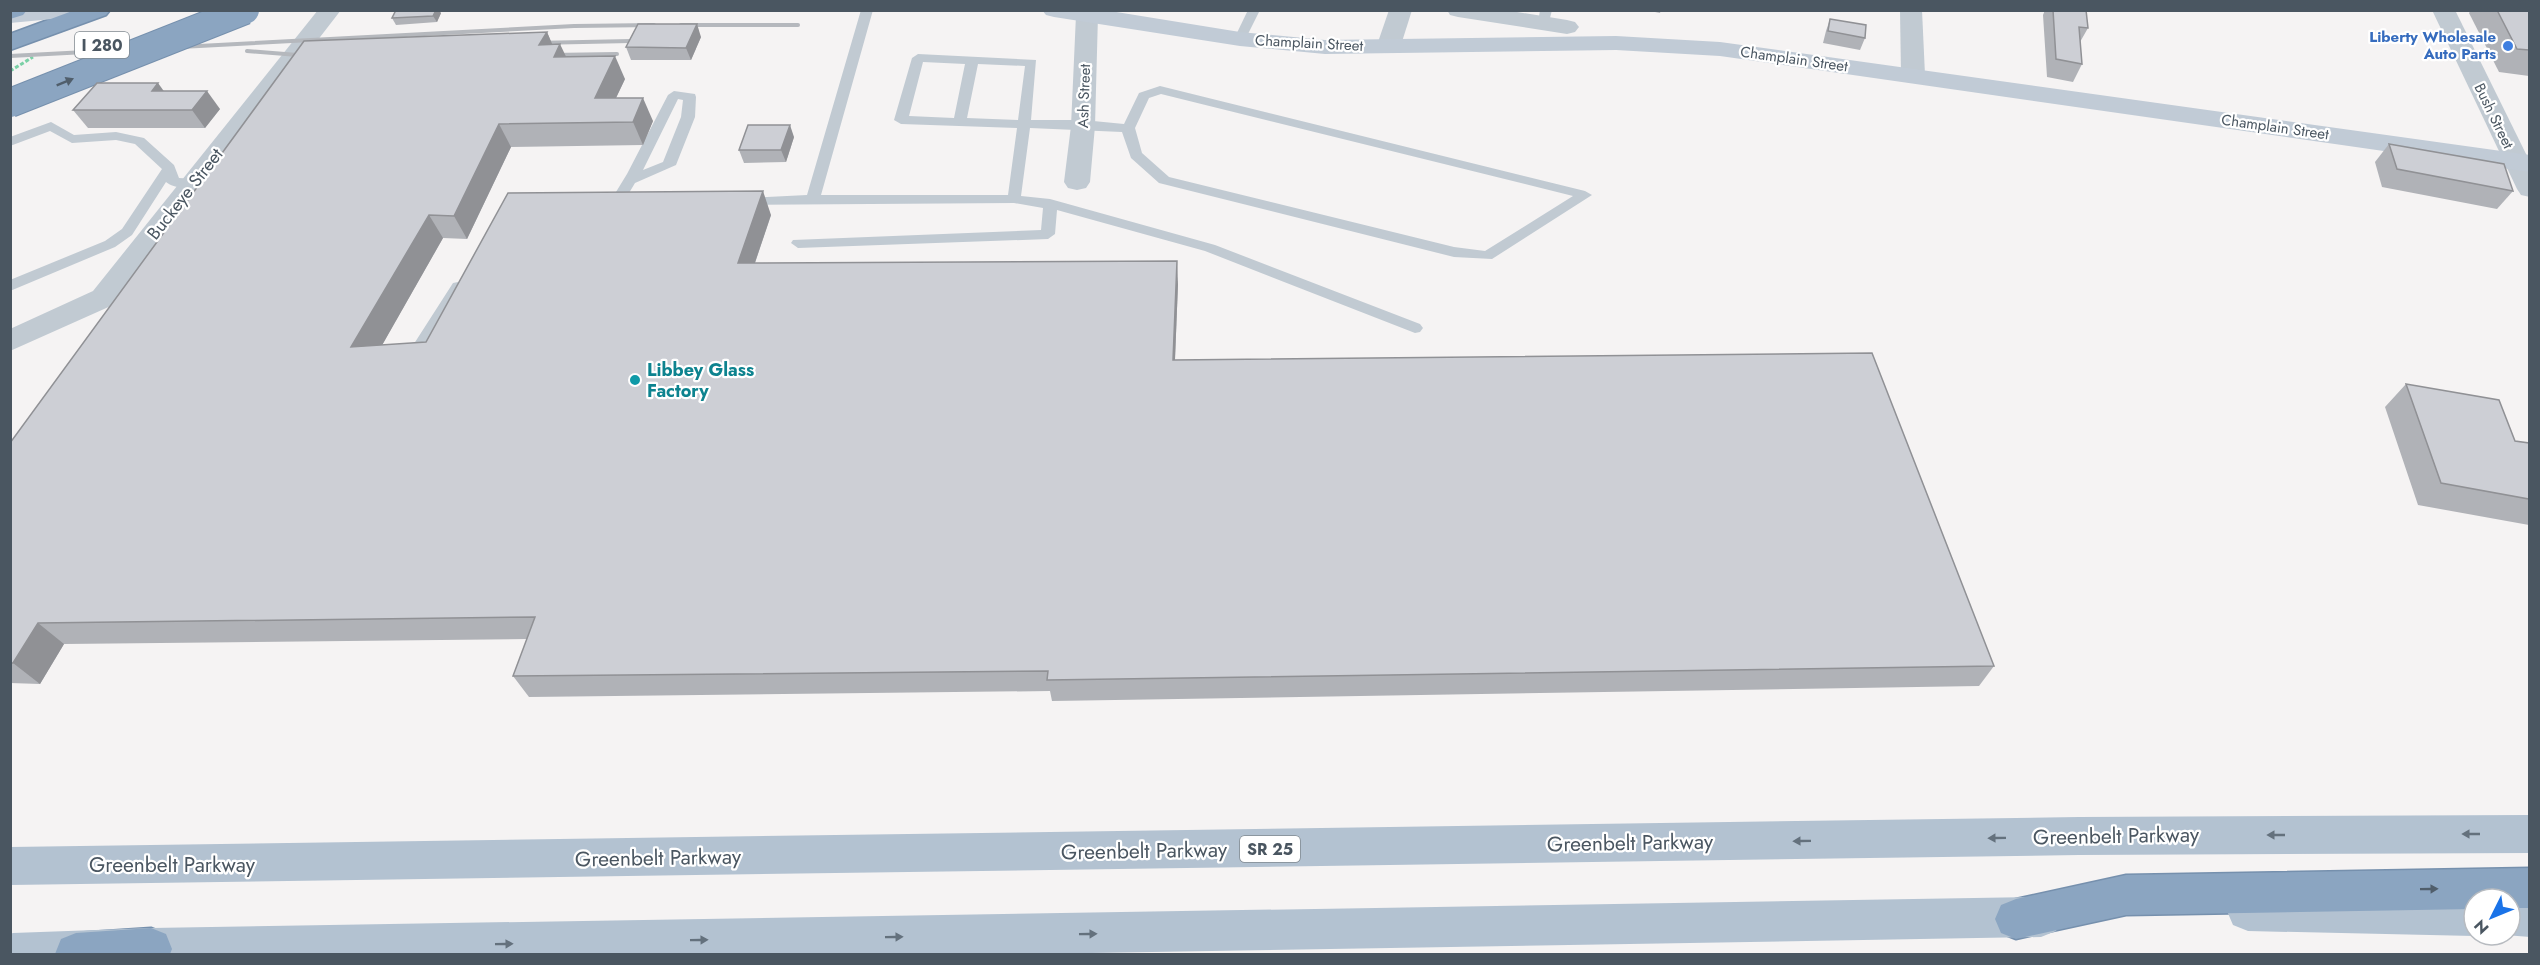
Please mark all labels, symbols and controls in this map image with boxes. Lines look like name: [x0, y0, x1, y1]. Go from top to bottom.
place label: Liberty Wholesale Auto Parts: [2369, 26, 2496, 65]
street label: Champlain Street: [1254, 29, 1364, 57]
road number: I 280: [75, 32, 129, 58]
marker: Liberty Wholesale Auto Parts: [2501, 39, 2515, 53]
street label: Champlain Street: [1739, 41, 1850, 77]
street label: Ash Street: [1072, 63, 1096, 128]
one-way arrow: [56, 76, 74, 86]
street label: Bush Street: [2469, 80, 2520, 153]
street label: Champlain Street: [2220, 109, 2331, 145]
street label: Buckeye Street: [141, 142, 230, 245]
place label: Libbey Glass Factory: [647, 357, 754, 404]
marker: Libbey Glass Factory: [628, 373, 642, 387]
street label: Greenbelt Parkway: [2033, 820, 2200, 852]
street label: Greenbelt Parkway: [1547, 827, 1714, 859]
one-way arrow: [2462, 829, 2481, 839]
one-way arrow: [2267, 830, 2286, 840]
one-way arrow: [1988, 833, 2007, 842]
street label: Greenbelt Parkway: [1061, 835, 1228, 867]
road number: SR 25: [1240, 836, 1300, 862]
one-way arrow: [1793, 836, 1812, 845]
street label: Greenbelt Parkway: [575, 842, 742, 874]
street label: Greenbelt Parkway: [89, 850, 256, 880]
one-way arrow: [2420, 885, 2439, 894]
north arrow: [2462, 887, 2522, 947]
text: N: [2469, 914, 2494, 939]
one-way arrow: [1079, 929, 1098, 939]
one-way arrow: [884, 932, 903, 942]
one-way arrow: [689, 936, 708, 945]
one-way arrow: [494, 939, 513, 948]

